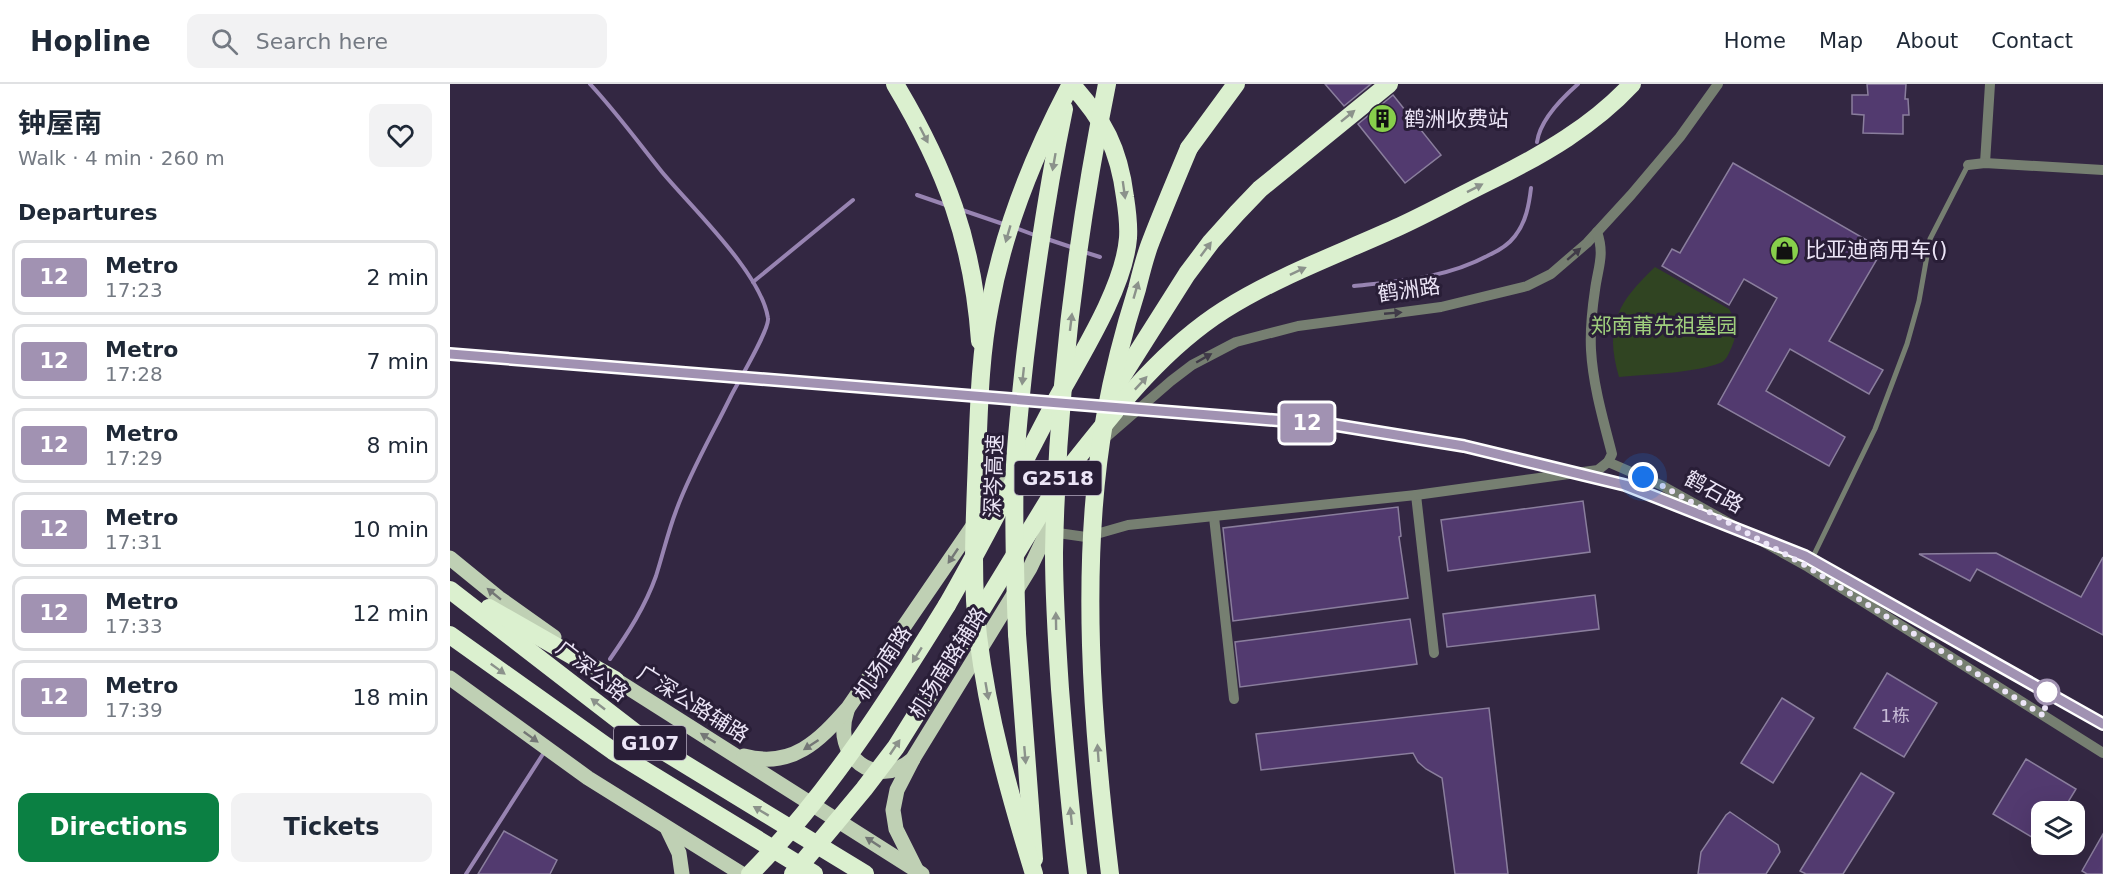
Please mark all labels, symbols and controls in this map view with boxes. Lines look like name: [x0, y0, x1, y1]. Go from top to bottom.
search box: [187, 14, 607, 68]
text: Hopline: [30, 25, 151, 58]
icon: search: [208, 25, 241, 58]
text: Search here: [256, 29, 388, 54]
text: Home: [1724, 29, 1786, 53]
text: Map: [1819, 29, 1863, 53]
text: About: [1896, 29, 1958, 53]
text: Contact: [1991, 29, 2073, 53]
building icon: 鹤洲收费站: [1367, 103, 1399, 135]
button: heart: [369, 104, 432, 167]
text: 钟屋南: [18, 107, 102, 140]
place label: 鹤洲收费站: [1404, 107, 1509, 131]
one-way arrow: [1340, 110, 1356, 123]
one-way arrow: [919, 126, 929, 143]
text: Walk · 4 min · 260 m: [18, 146, 225, 170]
one-way arrow: [1049, 153, 1058, 172]
one-way arrow: [1120, 181, 1129, 200]
one-way arrow: [1466, 184, 1484, 194]
text: Departures: [18, 200, 158, 225]
one-way arrow: [1002, 225, 1012, 243]
shop icon: 比亚迪商用车(): [1768, 234, 1800, 266]
place label: 比亚迪商用车(): [1805, 238, 1947, 262]
one-way arrow: [1200, 241, 1212, 257]
one-way arrow: [1566, 247, 1582, 260]
text: Metro: [105, 253, 178, 278]
text: 12: [39, 265, 69, 289]
text: 2 min: [367, 265, 429, 290]
one-way arrow: [1290, 266, 1308, 276]
street label: 鹤洲路: [1376, 274, 1442, 306]
text: 17:23: [105, 278, 163, 302]
one-way arrow: [1132, 281, 1141, 299]
one-way arrow: [1383, 308, 1402, 318]
one-way arrow: [1066, 313, 1076, 332]
park label: 郑南莆先祖墓园: [1591, 314, 1738, 338]
text: Metro: [105, 337, 178, 362]
text: 12: [39, 349, 69, 373]
text: 7 min: [367, 349, 429, 374]
one-way arrow: [1196, 353, 1213, 363]
text: 17:28: [105, 362, 163, 386]
one-way arrow: [1018, 366, 1028, 385]
one-way arrow: [1133, 376, 1147, 390]
line badge: 12: [1280, 404, 1334, 442]
text: 12: [1292, 411, 1322, 435]
text: Metro: [105, 421, 178, 446]
text: 12: [39, 433, 69, 457]
text: 8 min: [367, 433, 429, 458]
street label: 深岑高速: [981, 434, 1007, 518]
text: 17:29: [105, 446, 163, 470]
road number: G2518: [1014, 461, 1102, 495]
your location: [1628, 462, 1658, 492]
street label: 鹤石路: [1681, 466, 1747, 518]
text: Metro: [105, 505, 178, 530]
text: 12: [39, 517, 69, 541]
text: 10 min: [353, 517, 429, 542]
text: 17:31: [105, 530, 163, 554]
one-way arrow: [947, 547, 958, 564]
one-way arrow: [487, 588, 502, 601]
text: Metro: [105, 589, 178, 614]
text: 12: [39, 601, 69, 625]
text: 12 min: [353, 601, 429, 626]
street label: 机场南路辅路: [904, 603, 992, 723]
one-way arrow: [1051, 612, 1061, 631]
text: 17:33: [105, 614, 163, 638]
street label: 机场南路: [850, 621, 916, 705]
street label: 广深公路: [552, 636, 632, 706]
one-way arrow: [911, 647, 922, 663]
street label: 广深公路辅路: [633, 660, 753, 748]
one-way arrow: [489, 663, 505, 675]
text: Metro: [105, 673, 178, 698]
unlabelled marker: [2034, 679, 2060, 705]
one-way arrow: [982, 682, 991, 701]
text: 12: [39, 685, 69, 709]
text: 18 min: [353, 685, 429, 710]
text: 17:39: [105, 698, 163, 722]
one-way arrow: [590, 698, 606, 710]
house number: 1栋: [1880, 705, 1910, 726]
road number: G107: [614, 726, 686, 760]
one-way arrow: [523, 731, 539, 743]
one-way arrow: [700, 732, 716, 743]
one-way arrow: [890, 738, 901, 755]
one-way arrow: [803, 739, 819, 750]
one-way arrow: [1093, 744, 1103, 763]
one-way arrow: [1020, 746, 1030, 765]
button: Directions: [18, 793, 219, 862]
button: Tickets: [231, 793, 432, 862]
map controls: [2031, 801, 2085, 855]
button: layers: [2031, 801, 2085, 855]
one-way arrow: [753, 805, 769, 816]
one-way arrow: [1066, 806, 1076, 825]
one-way arrow: [864, 837, 881, 848]

